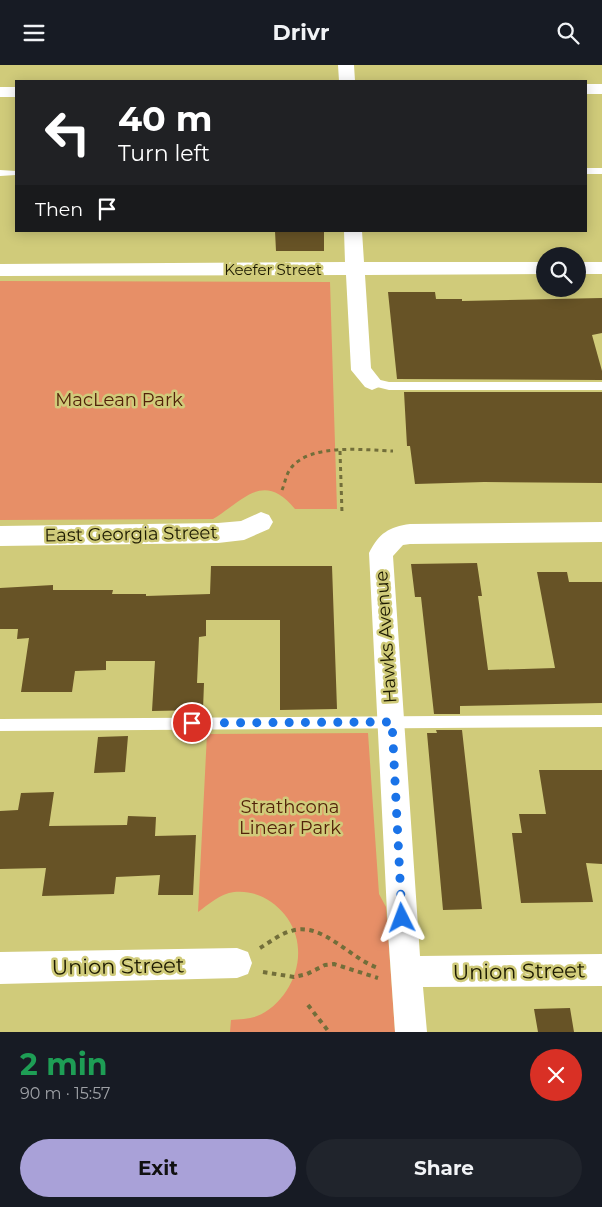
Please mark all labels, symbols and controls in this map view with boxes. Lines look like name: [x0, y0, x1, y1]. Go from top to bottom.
icon: menu: [20, 19, 48, 47]
text: Drivr: [273, 19, 329, 46]
icon: search: [554, 19, 582, 47]
text: 40 m: [118, 97, 213, 140]
icon: left: [35, 100, 100, 165]
text: Turn left: [118, 140, 210, 167]
icon: arrive: [93, 195, 121, 223]
text: Then: [35, 198, 83, 221]
map controls: [536, 247, 586, 297]
button: search: [536, 247, 586, 297]
street label: Keefer Street: [224, 260, 322, 279]
park label: MacLean Park: [55, 389, 183, 411]
street label: East Georgia Street: [44, 521, 218, 547]
street label: Hawks Avenue: [370, 570, 402, 704]
pin: [171, 702, 213, 744]
icon: arrive: [178, 709, 206, 737]
park label: Strathcona Linear Park: [239, 796, 341, 839]
position arrow: [375, 891, 427, 943]
street label: Union Street: [51, 952, 185, 980]
street label: Union Street: [452, 957, 586, 985]
text: 2 min: [20, 1046, 107, 1083]
button: close: [530, 1049, 582, 1101]
text: 90 m · 15:57: [20, 1084, 110, 1103]
button: Exit: [20, 1139, 296, 1197]
button: Share: [306, 1139, 582, 1197]

